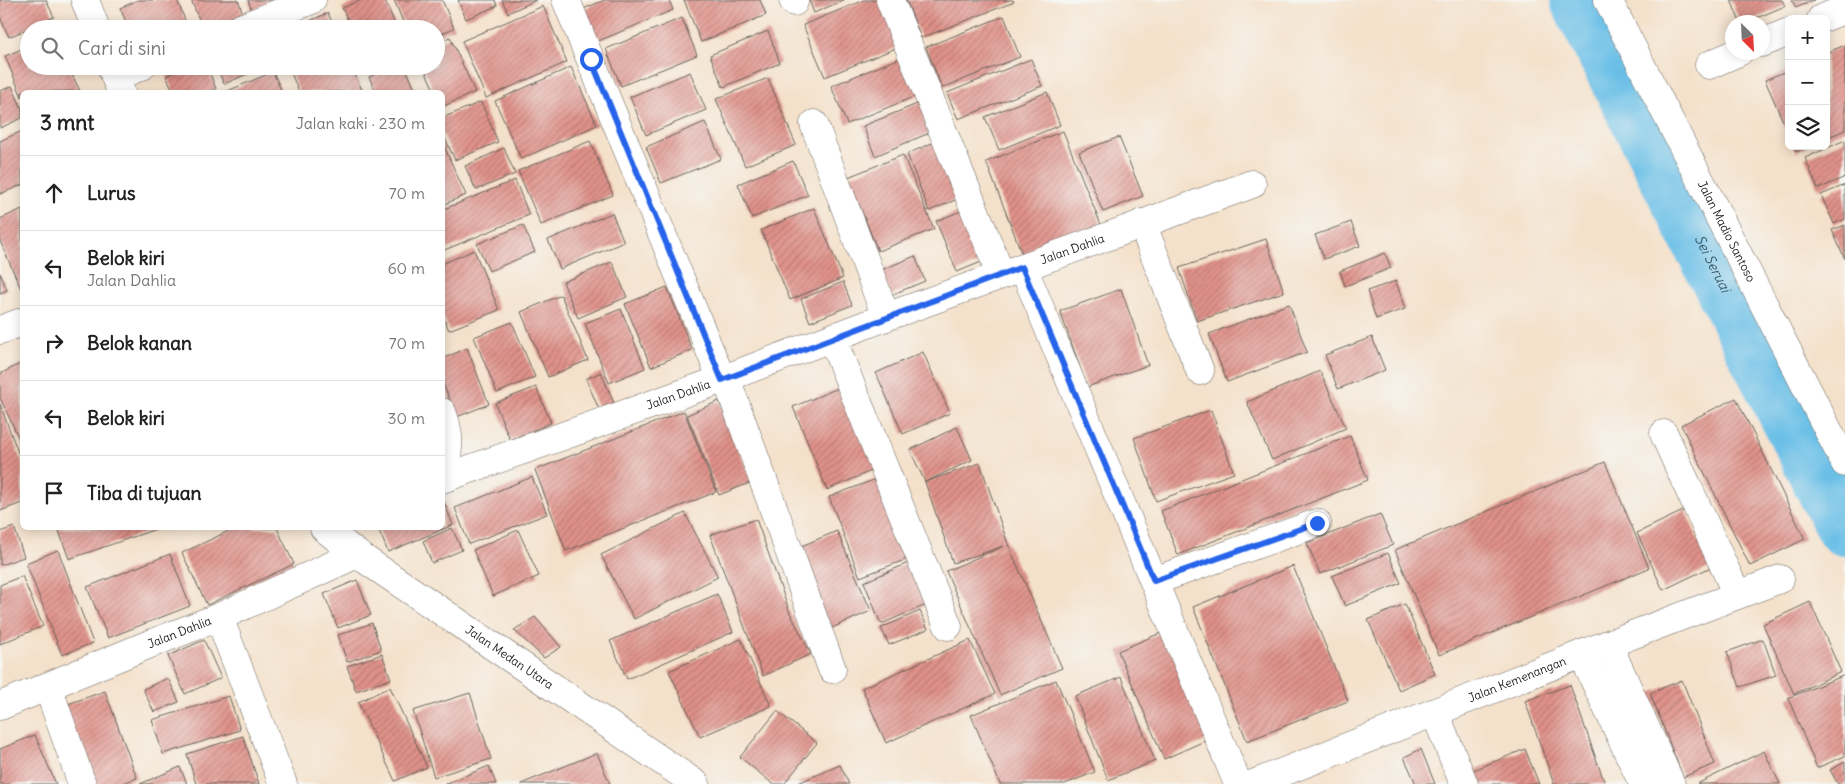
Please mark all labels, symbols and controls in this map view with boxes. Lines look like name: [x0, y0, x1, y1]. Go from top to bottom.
north arrow: [1725, 15, 1770, 60]
map controls: [1785, 15, 1830, 150]
button: +: [1785, 15, 1830, 60]
search box: [20, 20, 445, 75]
icon: search: [38, 34, 66, 62]
text: Cari di sini: [78, 36, 166, 60]
route start: [580, 48, 603, 71]
button: −: [1785, 60, 1830, 105]
button: layers: [1785, 105, 1830, 150]
text: 3 mnt: [40, 109, 94, 136]
text: Jalan kaki · 230 m: [296, 113, 425, 133]
street label: Jalan Madio Santoso: [1695, 178, 1759, 285]
icon: ahead: [40, 179, 68, 207]
text: Lurus: [87, 181, 136, 205]
text: 70 m: [389, 183, 425, 203]
street label: Jalan Dahlia: [1038, 230, 1106, 267]
water label: Sei Seruai: [1691, 232, 1736, 297]
text: Belok kiri: [87, 246, 165, 270]
icon: left: [40, 254, 68, 282]
text: 60 m: [387, 258, 425, 278]
text: Jalan Dahlia: [87, 270, 176, 290]
icon: right: [40, 329, 68, 357]
text: Belok kanan: [87, 331, 192, 355]
text: 70 m: [389, 333, 425, 353]
street label: Jalan Dahlia: [644, 376, 712, 413]
icon: left: [40, 404, 68, 432]
text: Belok kiri: [87, 406, 165, 430]
text: 30 m: [388, 408, 425, 428]
icon: arrive: [40, 479, 68, 507]
text: Tiba di tujuan: [87, 481, 202, 505]
route end: [1306, 512, 1329, 535]
street label: Jalan Dahlia: [145, 613, 213, 651]
street label: Jalan Medan Utara: [463, 622, 556, 692]
street label: Jalan Kemenangan: [1466, 653, 1568, 705]

